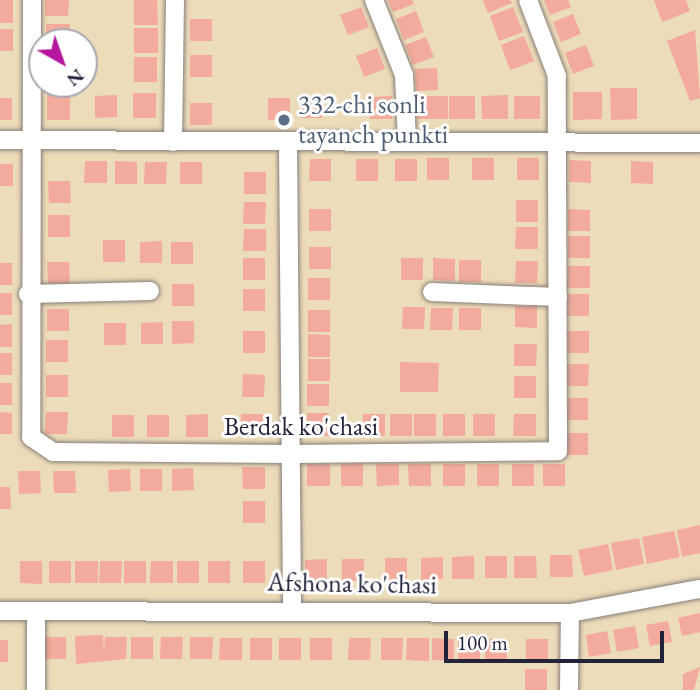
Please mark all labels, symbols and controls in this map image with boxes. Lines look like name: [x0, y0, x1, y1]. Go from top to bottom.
north arrow: [28, 28, 98, 98]
text: N: [62, 63, 89, 92]
place label: 332-chi sonli tayanch punkti: [298, 89, 448, 150]
marker: 332-chi sonli tayanch punkti: [276, 112, 292, 128]
street label: Berdak ko'chasi: [224, 411, 378, 443]
street label: Afshona ko'chasi: [267, 567, 437, 601]
scale bar: [448, 616, 668, 660]
text: 100 m: [457, 629, 508, 656]

